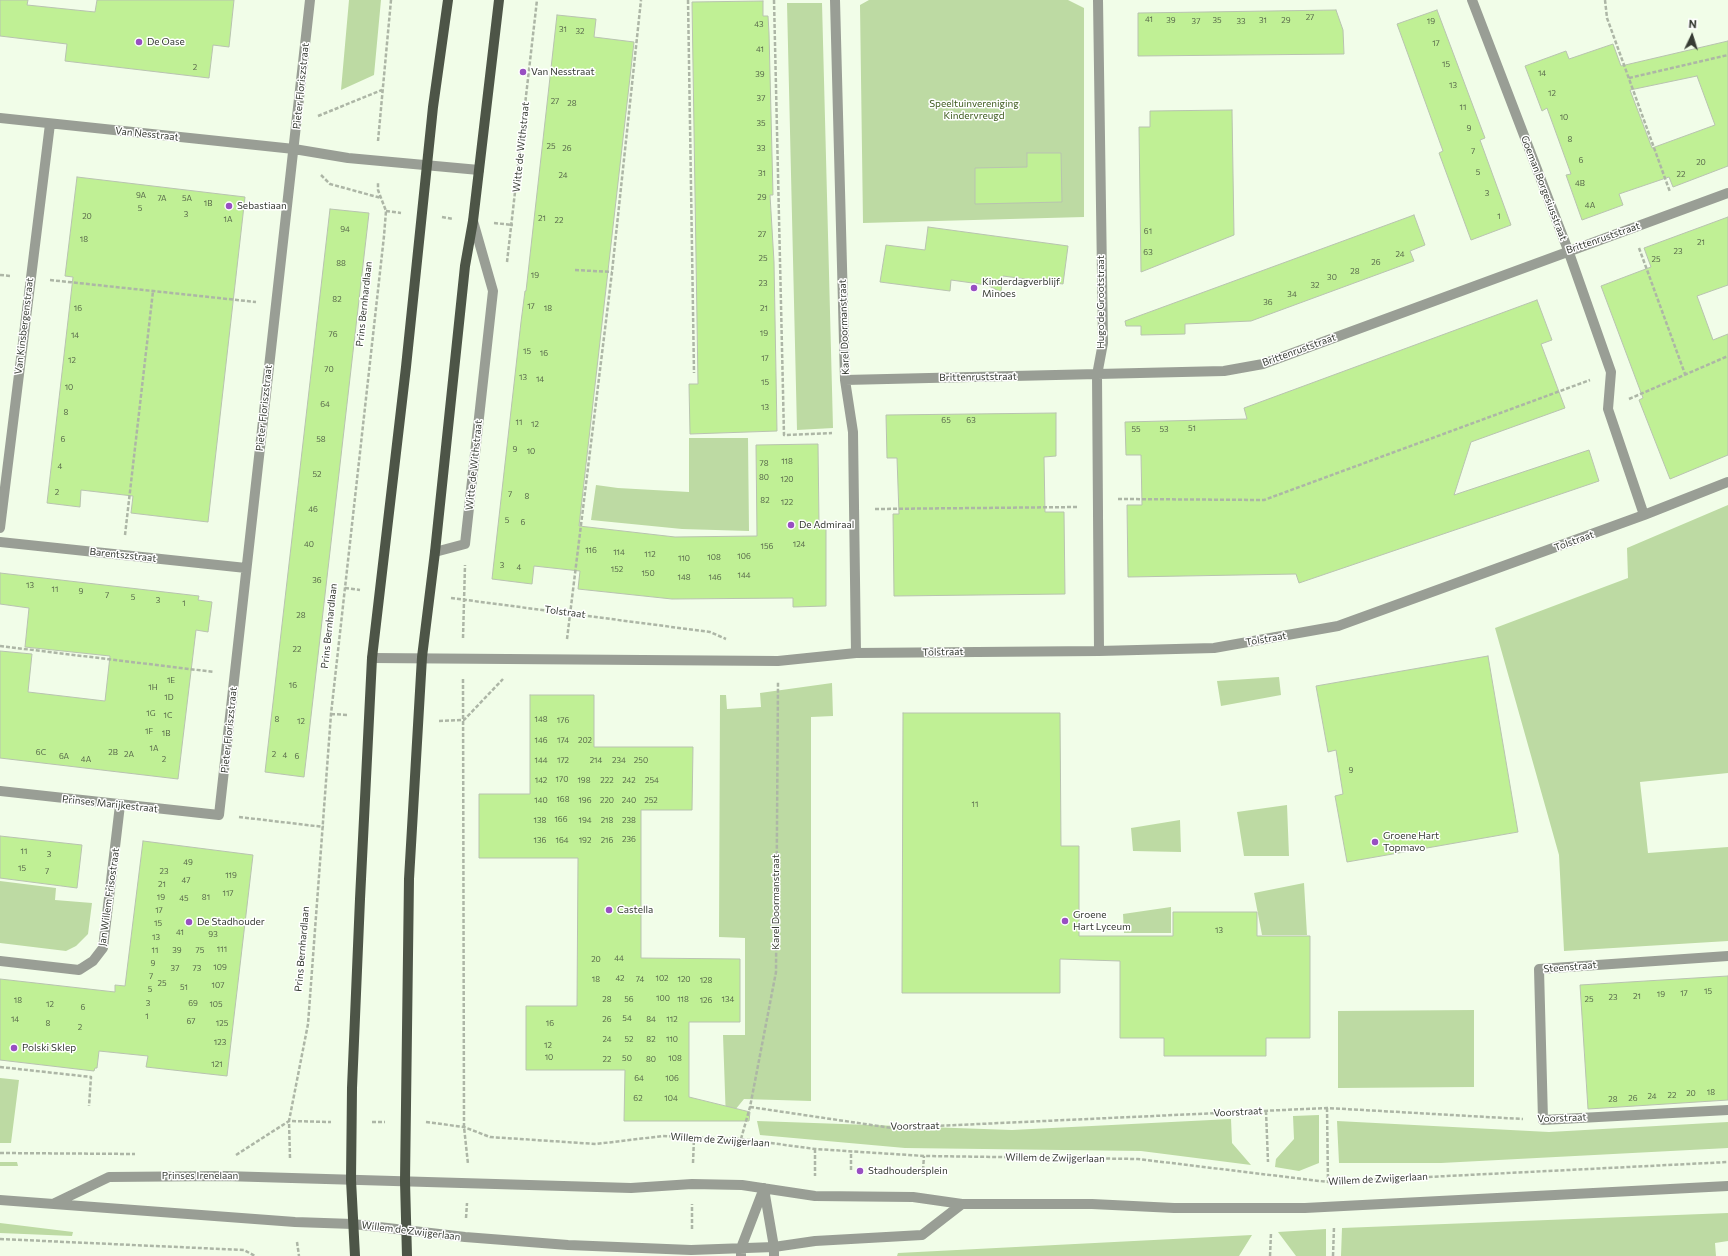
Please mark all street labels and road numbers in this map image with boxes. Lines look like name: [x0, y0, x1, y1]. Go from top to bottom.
street label: Pieter Floriszstraat: [291, 42, 311, 130]
street label: Witte de Withstraat: [510, 101, 532, 193]
street label: Van Nesstraat: [115, 125, 179, 143]
street label: Goeman Borgesiusstraat: [1518, 134, 1570, 242]
street label: Brittenruststraat: [1564, 220, 1642, 256]
street label: Hugo de Grootstraat: [1095, 255, 1107, 349]
street label: Prins Bernhardlaan: [354, 261, 374, 347]
street label: Van Kinsbergenstraat: [12, 277, 36, 375]
street label: Karel Doormanstraat: [836, 279, 852, 375]
street label: Brittenruststraat: [1261, 331, 1337, 369]
street label: Pieter Floriszstraat: [254, 364, 274, 452]
street label: Brittenruststraat: [939, 370, 1017, 384]
street label: Witte de Withstraat: [463, 419, 485, 511]
street label: Tolstraat: [1553, 528, 1595, 554]
street label: Barentszstraat: [89, 546, 157, 564]
street label: Prins Bernhardlaan: [319, 583, 339, 669]
street label: Tolstraat: [544, 603, 586, 621]
street label: Tolstraat: [1245, 630, 1287, 648]
street label: Tolstraat: [922, 646, 964, 658]
street label: Pieter Floriszstraat: [219, 686, 239, 774]
street label: Prinses Marijkestraat: [62, 793, 158, 815]
street label: Jan Willem Frisostraat: [96, 847, 122, 947]
street label: Karel Doormanstraat: [770, 854, 782, 950]
street label: Prins Bernhardlaan: [292, 906, 312, 992]
street label: Steenstraat: [1543, 959, 1597, 975]
street label: Voorstraat: [1213, 1105, 1263, 1119]
street label: Voorstraat: [1537, 1111, 1587, 1125]
street label: Voorstraat: [890, 1120, 940, 1132]
street label: Willem de Zwijgerlaan: [670, 1131, 770, 1149]
street label: Willem de Zwijgerlaan: [1005, 1151, 1105, 1165]
street label: Prinses Irenelaan: [162, 1170, 238, 1182]
street label: Willem de Zwijgerlaan: [1328, 1170, 1428, 1188]
street label: Willem de Zwijgerlaan: [361, 1219, 461, 1243]

